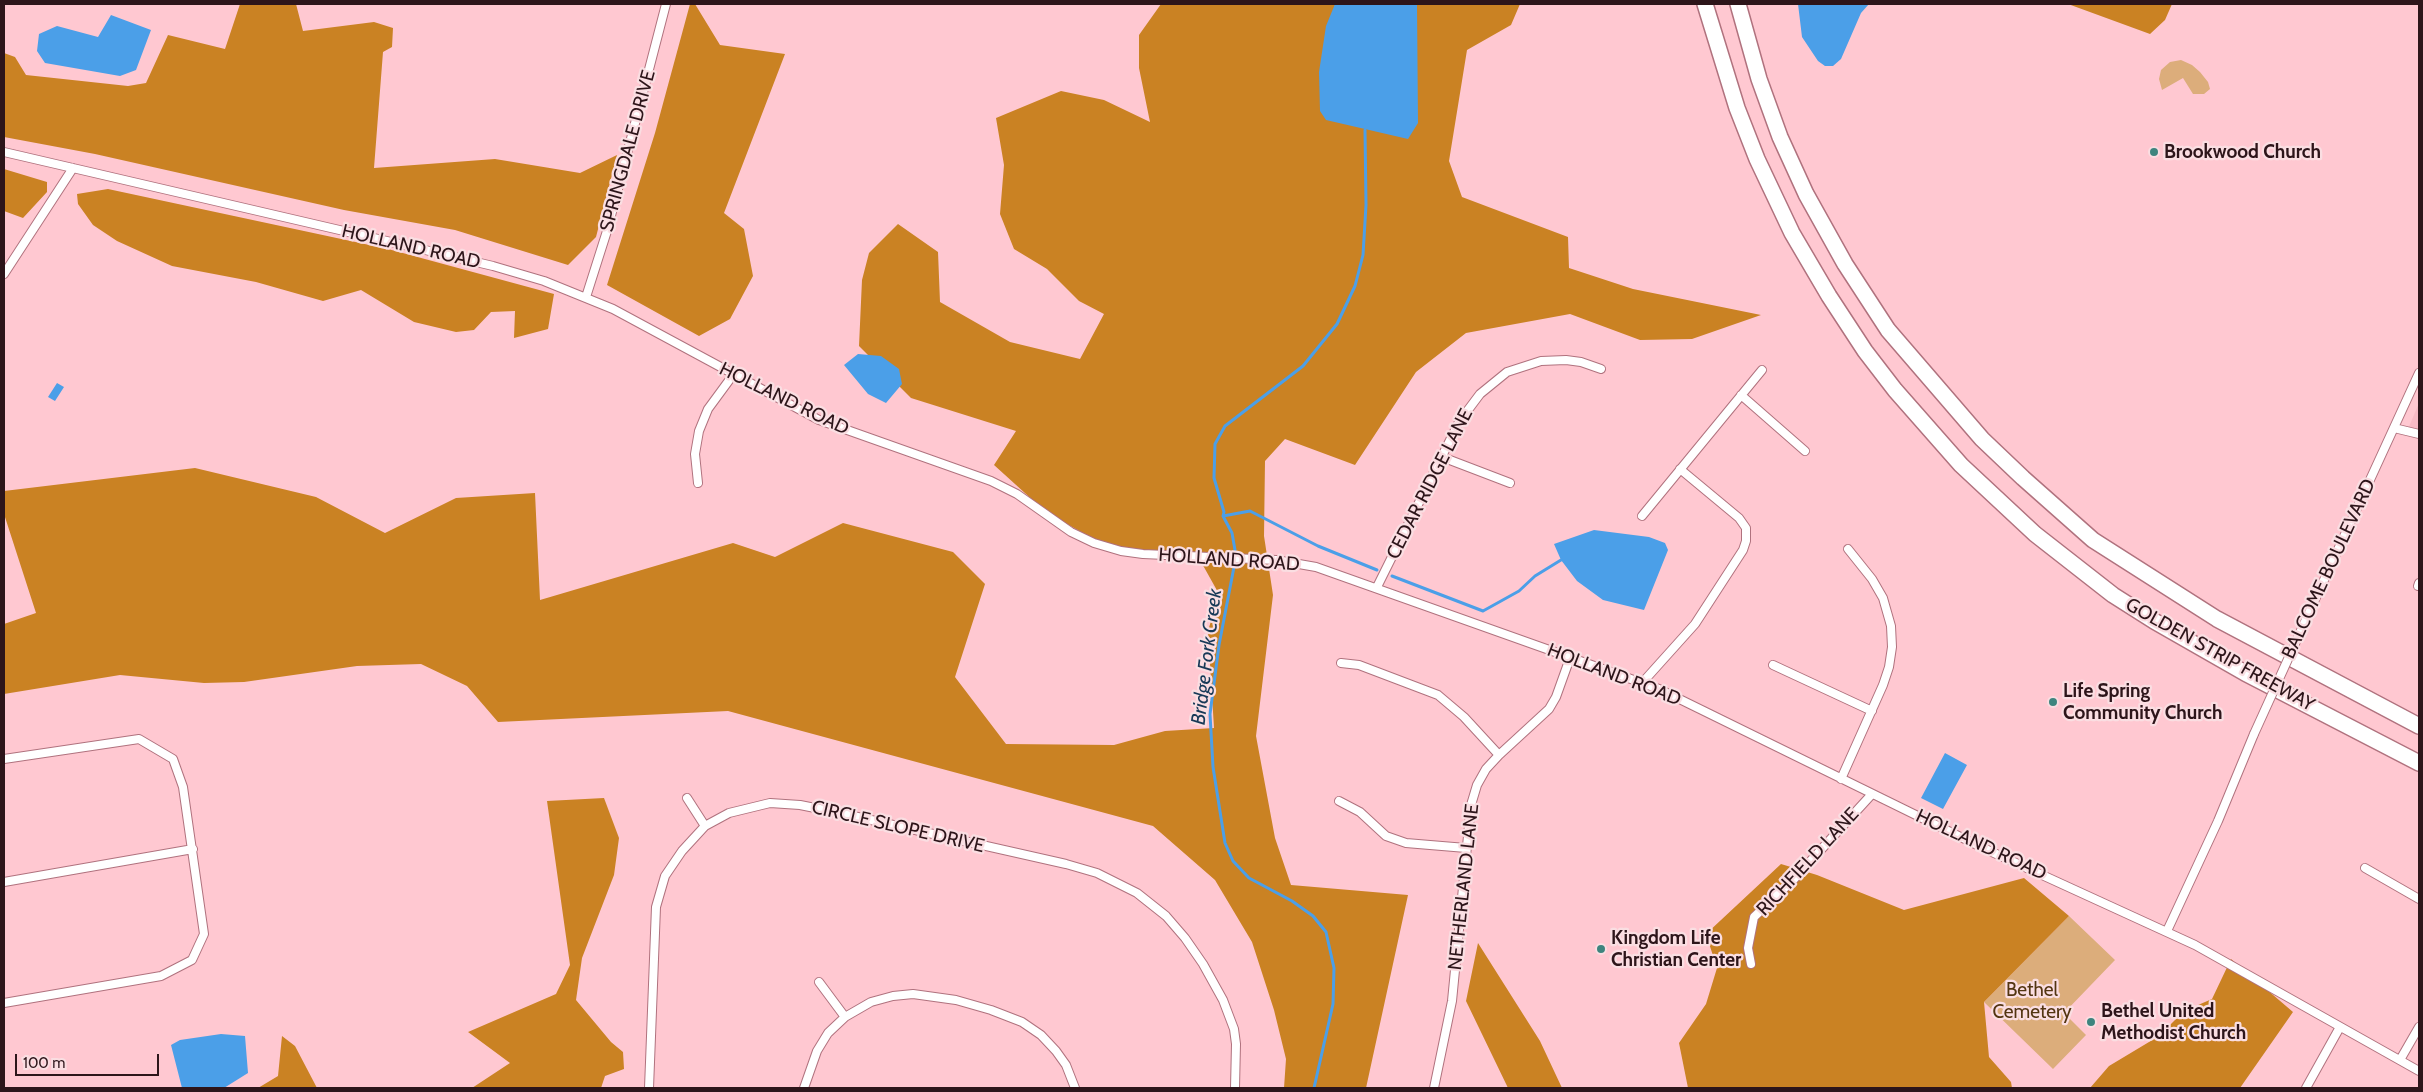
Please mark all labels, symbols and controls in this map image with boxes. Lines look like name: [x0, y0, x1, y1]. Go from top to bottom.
street label: SPRINGDALE DRIVE: [595, 68, 661, 234]
place label: Brookwood Church: [2164, 141, 2321, 163]
marker: Brookwood Church: [2148, 146, 2160, 158]
street label: HOLLAND ROAD: [339, 220, 483, 274]
street label: HOLLAND ROAD: [715, 358, 853, 440]
street label: CEDAR RIDGE LANE: [1382, 405, 1478, 563]
street label: BALCOME BOULEVARD: [2277, 476, 2381, 662]
street label: HOLLAND ROAD: [1158, 544, 1300, 576]
water label: Bridge Fork Creek: [1187, 588, 1227, 726]
street label: GOLDEN STRIP FREEWAY: [2122, 594, 2318, 716]
street label: HOLLAND ROAD: [1544, 639, 1684, 711]
place label: Life Spring Community Church: [2063, 680, 2222, 724]
marker: Life Spring Community Church: [2047, 696, 2059, 708]
street label: CIRCLE SLOPE DRIVE: [809, 796, 987, 858]
street label: NETHERLAND LANE: [1444, 803, 1484, 971]
street label: RICHFIELD LANE: [1752, 803, 1864, 921]
street label: HOLLAND ROAD: [1912, 805, 2050, 885]
place label: Kingdom Life Christian Center: [1611, 927, 1741, 971]
marker: Kingdom Life Christian Center: [1595, 943, 1607, 955]
park label: Bethel Cemetery: [1992, 979, 2072, 1023]
place label: Bethel United Methodist Church: [2101, 1000, 2246, 1044]
marker: Bethel United Methodist Church: [2085, 1016, 2097, 1028]
scale bar: [18, 1044, 161, 1076]
text: 100 m: [23, 1054, 65, 1072]

